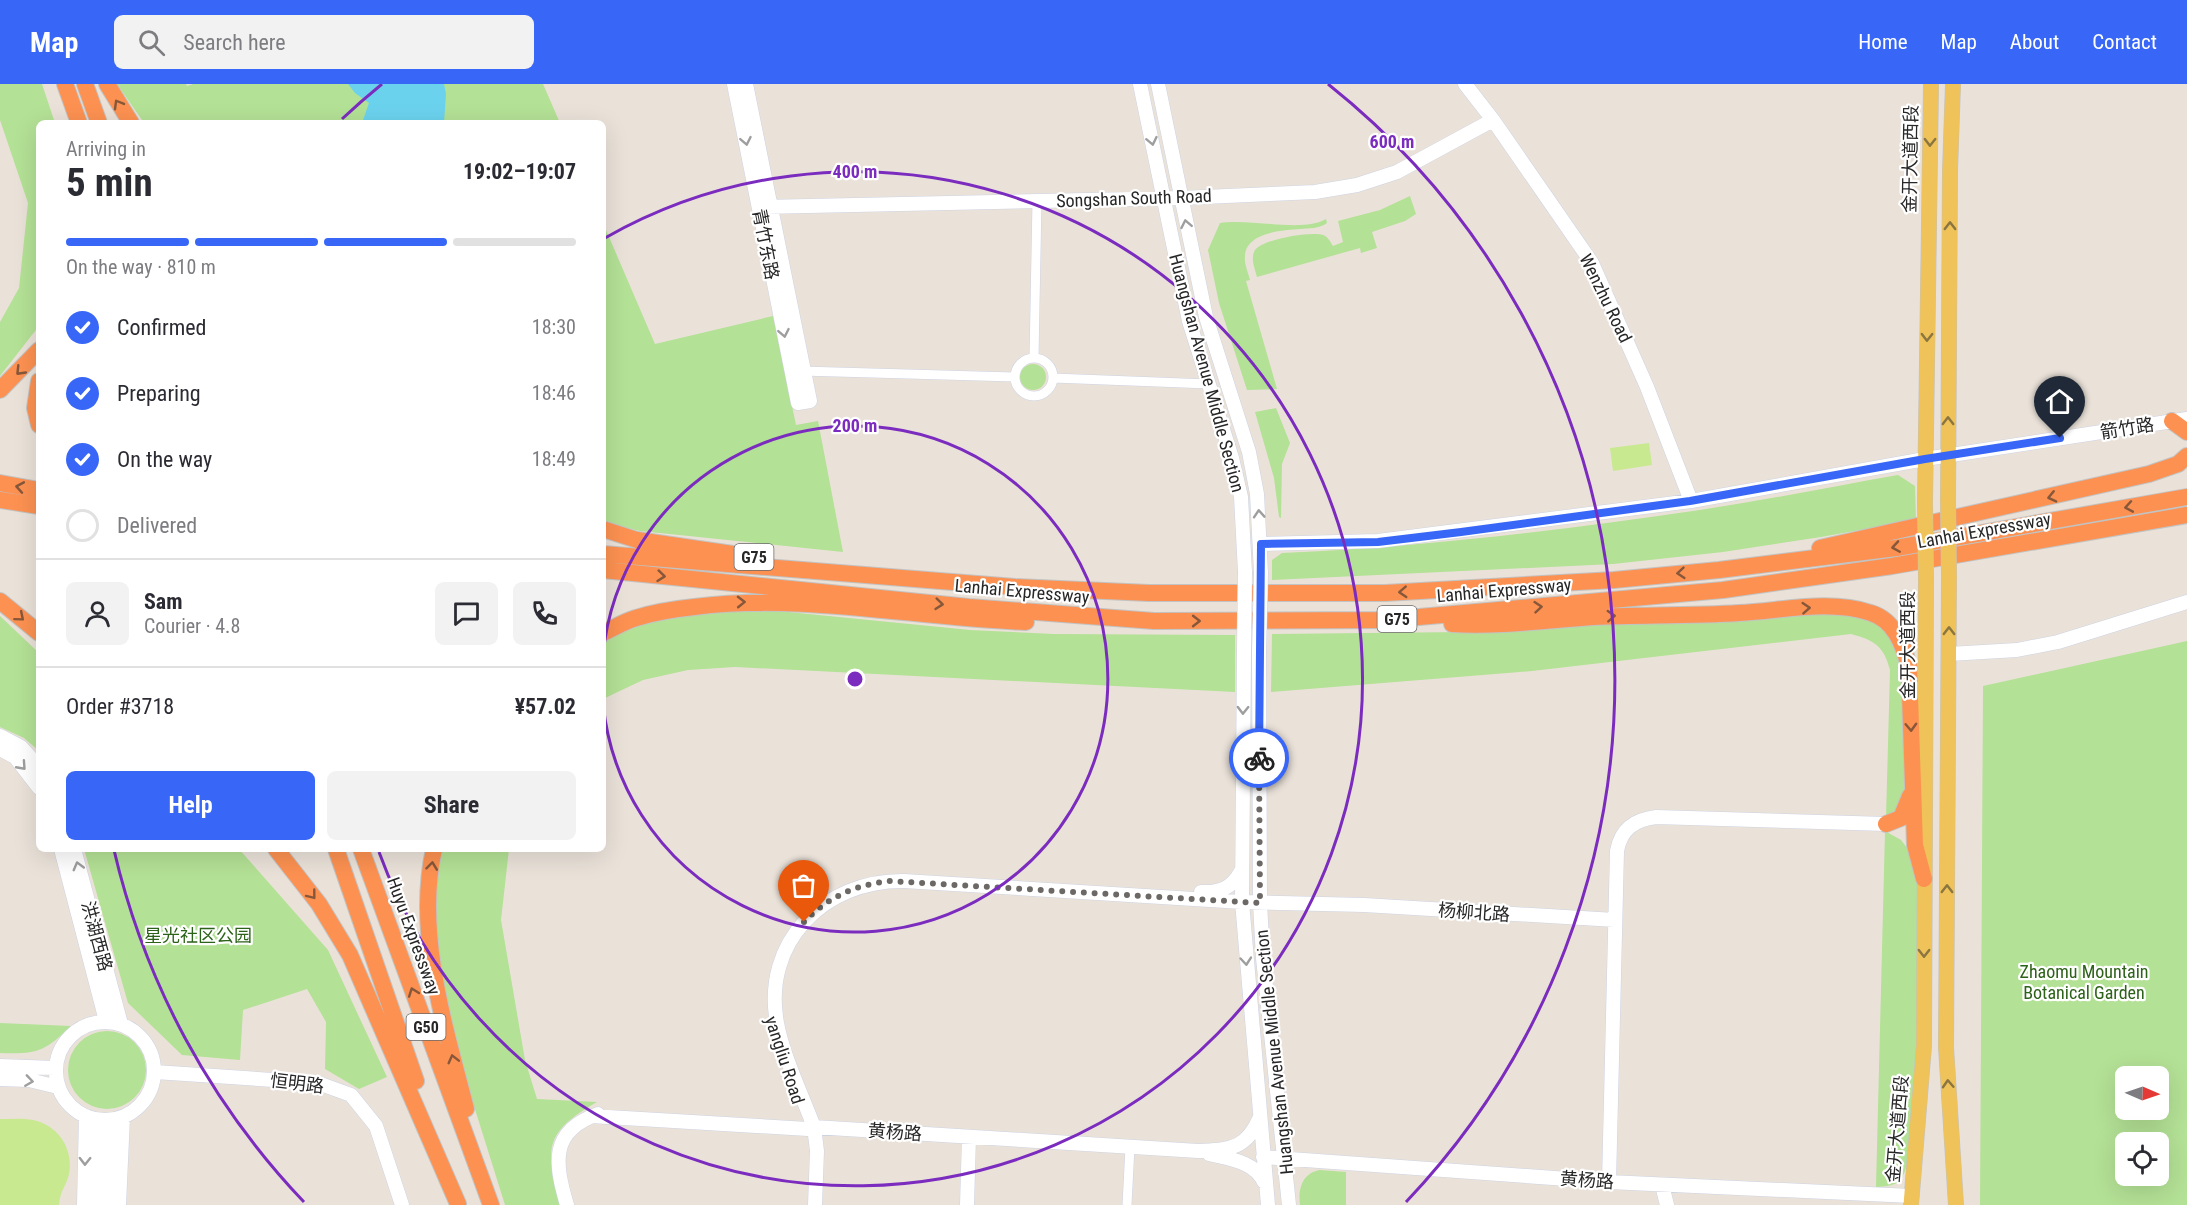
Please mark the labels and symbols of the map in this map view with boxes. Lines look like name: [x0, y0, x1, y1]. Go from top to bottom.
one-way arrow: [114, 100, 126, 110]
street label: 金开大道西段: [1899, 105, 1921, 213]
text: 600 m: [1370, 131, 1414, 152]
one-way arrow: [739, 136, 752, 146]
one-way arrow: [1145, 136, 1158, 146]
one-way arrow: [1924, 138, 1936, 147]
text: 400 m: [833, 161, 877, 182]
street label: Songshan South Road: [1056, 185, 1212, 211]
street label: 青竹东路: [749, 207, 783, 281]
one-way arrow: [1180, 219, 1193, 229]
one-way arrow: [1944, 222, 1956, 231]
street label: Wenzhu Road: [1575, 250, 1637, 346]
street label: Huangshan Avenue Middle Section: [1165, 251, 1249, 495]
one-way arrow: [777, 327, 790, 337]
one-way arrow: [1921, 333, 1933, 342]
one-way arrow: [17, 363, 28, 374]
pin: [2034, 376, 2085, 438]
street label: 箭竹路: [2099, 413, 2155, 443]
text: 200 m: [833, 415, 877, 436]
one-way arrow: [1942, 417, 1954, 426]
one-way arrow: [15, 481, 25, 494]
one-way arrow: [2047, 489, 2057, 502]
one-way arrow: [2125, 500, 2135, 513]
street label: Lanhai Expressway: [1916, 508, 2053, 552]
one-way arrow: [1252, 510, 1265, 519]
one-way arrow: [1891, 541, 1900, 553]
road number: G75: [734, 544, 774, 570]
one-way arrow: [1677, 566, 1686, 579]
one-way arrow: [657, 569, 666, 582]
street label: Lanhai Expressway: [1436, 574, 1573, 606]
street label: Lanhai Expressway: [954, 575, 1091, 607]
one-way arrow: [1399, 586, 1408, 599]
street label: 金开大道西段: [1897, 591, 1918, 699]
one-way arrow: [737, 596, 746, 609]
one-way arrow: [934, 597, 943, 610]
one-way arrow: [1533, 601, 1542, 614]
one-way arrow: [1802, 602, 1811, 615]
road number: G75: [1378, 606, 1416, 632]
one-way arrow: [13, 610, 24, 621]
one-way arrow: [1607, 610, 1616, 623]
one-way arrow: [1192, 615, 1201, 627]
one-way arrow: [1943, 626, 1955, 635]
centre of rings: [845, 669, 865, 689]
one-way arrow: [1237, 705, 1250, 714]
one-way arrow: [1904, 723, 1917, 732]
courier: [1229, 728, 1289, 788]
one-way arrow: [15, 759, 26, 769]
pin: [778, 860, 829, 922]
one-way arrow: [73, 861, 86, 871]
one-way arrow: [425, 862, 437, 871]
street label: Huyu Expressway: [383, 874, 445, 998]
one-way arrow: [1941, 884, 1953, 893]
one-way arrow: [305, 888, 316, 899]
street label: 洪湖西路: [78, 899, 116, 973]
street label: 杨柳北路: [1437, 899, 1511, 925]
park label: 星光社区公园: [144, 925, 252, 946]
street label: Huangshan Avenue Middle Section: [1251, 929, 1297, 1175]
one-way arrow: [1918, 949, 1930, 958]
one-way arrow: [1239, 956, 1252, 965]
park label: Zhaomu Mountain Botanical Garden: [2020, 961, 2149, 1003]
one-way arrow: [408, 987, 421, 998]
road number: G50: [406, 1014, 446, 1040]
street label: yangliu Road: [761, 1014, 809, 1106]
one-way arrow: [448, 1054, 460, 1064]
north arrow: [2115, 1066, 2169, 1120]
street label: 恒明路: [269, 1069, 325, 1097]
street label: 金开大道西段: [1882, 1074, 1912, 1184]
one-way arrow: [25, 1075, 34, 1087]
one-way arrow: [1941, 1079, 1954, 1088]
street label: 黄杨路: [867, 1120, 923, 1144]
one-way arrow: [79, 1156, 91, 1165]
street label: 黄杨路: [1559, 1168, 1615, 1192]

